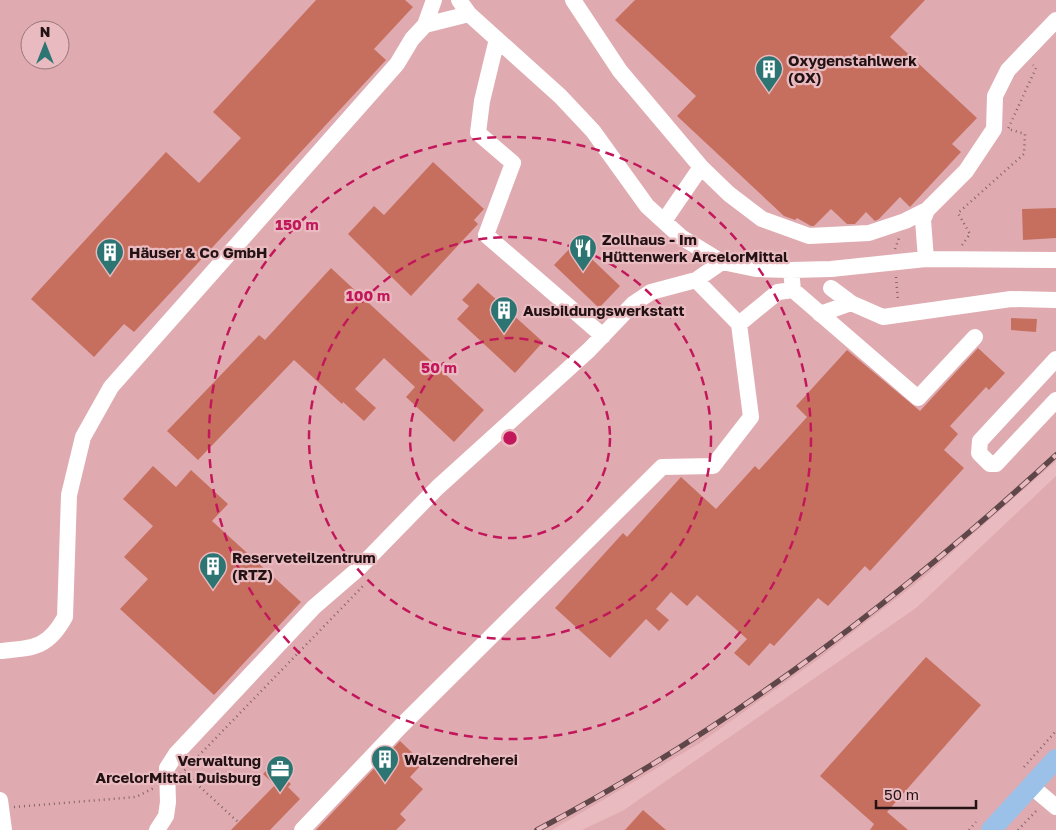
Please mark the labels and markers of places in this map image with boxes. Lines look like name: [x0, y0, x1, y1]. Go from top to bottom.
place label: Oxygenstahlwerk (OX): [788, 51, 917, 86]
building icon: Oxygenstahlwerk (OX): [754, 54, 784, 93]
place label: Zollhaus - Im Hüttenwerk ArcelorMittal: [602, 230, 788, 265]
restaurant icon: Zollhaus - Im Hüttenwerk ArcelorMittal: [568, 233, 598, 272]
building icon: Häuser & Co GmbH: [95, 237, 125, 276]
place label: Häuser & Co GmbH: [129, 243, 267, 261]
building icon: Ausbildungswerkstatt: [489, 295, 519, 334]
place label: Ausbildungswerkstatt: [523, 301, 684, 319]
centre of rings: [501, 429, 519, 447]
place label: Reserveteilzentrum (RTZ): [232, 548, 376, 583]
building icon: Reserveteilzentrum (RTZ): [198, 551, 228, 590]
building icon: Walzendreherei: [370, 744, 400, 783]
place label: Walzendreherei: [404, 750, 518, 768]
place label: Verwaltung ArcelorMittal Duisburg: [95, 751, 261, 786]
office icon: Verwaltung ArcelorMittal Duisburg: [265, 754, 295, 793]

